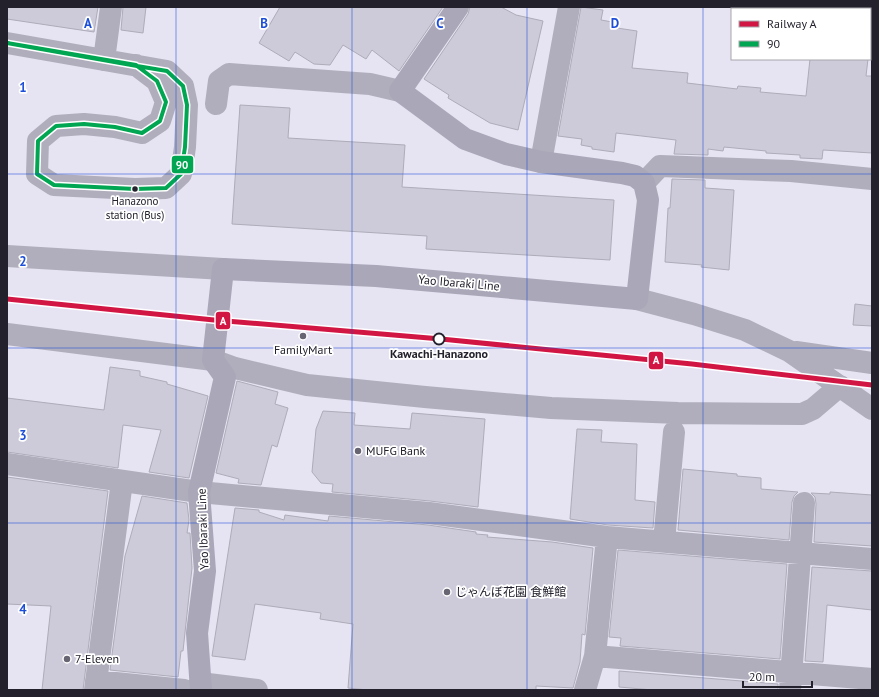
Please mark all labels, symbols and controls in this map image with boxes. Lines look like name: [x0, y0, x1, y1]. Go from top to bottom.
legend: [731, 8, 871, 60]
text: A: [84, 15, 92, 32]
text: B: [260, 15, 268, 32]
text: C: [436, 15, 444, 32]
text: D: [611, 15, 619, 32]
text: Railway A: [767, 16, 816, 31]
text: 90: [767, 36, 781, 51]
text: 1: [19, 79, 27, 96]
line badge: 90: [171, 155, 194, 174]
text: 90: [176, 158, 188, 172]
marker: Hanazono station (Bus): [130, 184, 140, 194]
place label: Hanazono station (Bus): [106, 194, 164, 222]
text: 2: [19, 253, 27, 270]
street label: Yao Ibaraki Line: [418, 271, 500, 294]
line badge: A: [215, 311, 231, 330]
text: A: [220, 314, 227, 328]
marker: FamilyMart: [298, 331, 308, 341]
marker: Kawachi-Hanazono: [432, 332, 446, 346]
place label: FamilyMart: [274, 342, 332, 357]
place label: Kawachi-Hanazono: [390, 346, 489, 361]
line badge: A: [648, 351, 664, 370]
text: A: [653, 353, 660, 367]
text: 3: [19, 427, 27, 444]
place label: MUFG Bank: [366, 443, 426, 458]
marker: MUFG Bank: [353, 446, 363, 456]
street label: Yao Ibaraki Line: [194, 488, 211, 570]
place label: じゃんぼ花園 食鮮館: [455, 584, 566, 599]
marker: じゃんぼ花園 食鮮館: [442, 587, 452, 597]
text: 4: [19, 601, 27, 618]
place label: 7-Eleven: [75, 651, 119, 666]
marker: 7-Eleven: [62, 654, 72, 664]
scale bar: [743, 663, 812, 689]
text: 20 m: [749, 669, 775, 684]

